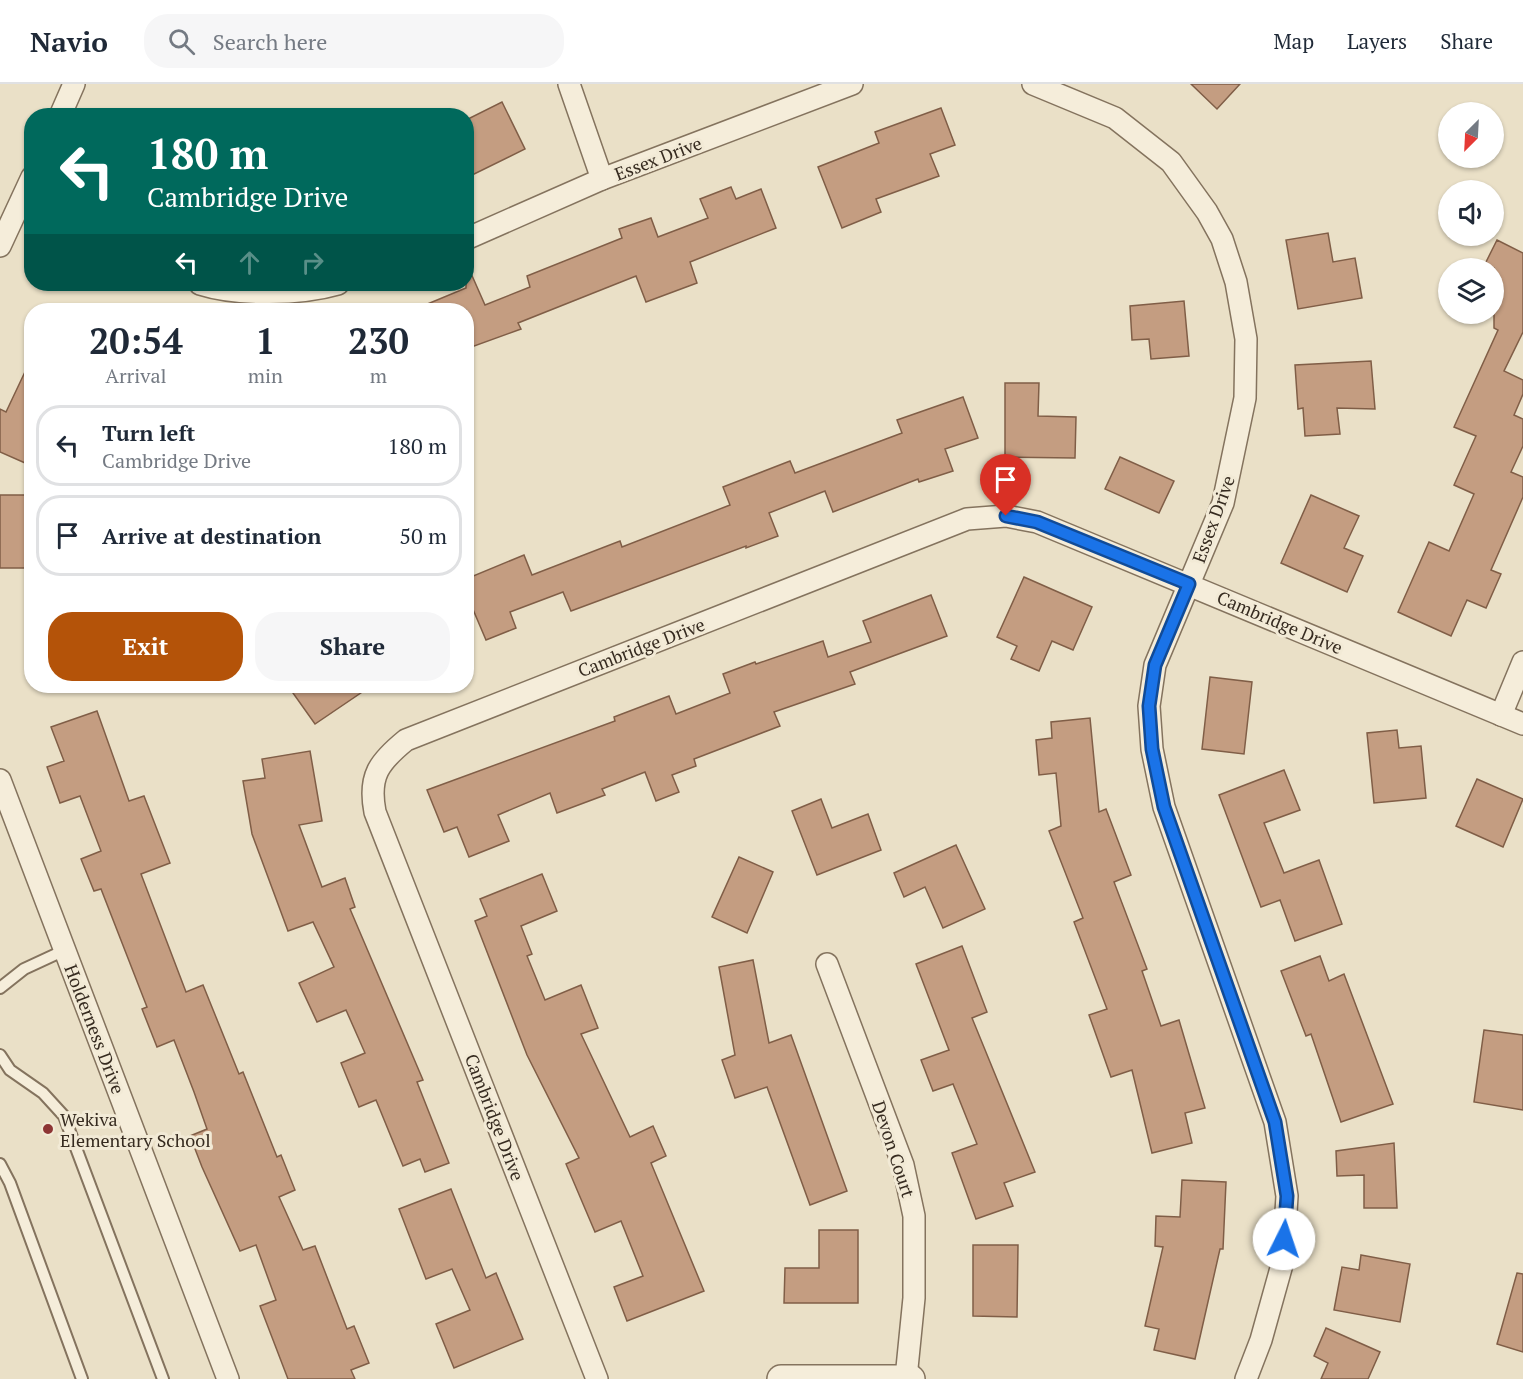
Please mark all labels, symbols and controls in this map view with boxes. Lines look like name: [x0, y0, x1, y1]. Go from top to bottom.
search box: [144, 14, 564, 68]
text: Navio: [30, 23, 108, 60]
icon: search: [165, 25, 198, 58]
text: Search here: [213, 27, 327, 56]
text: Map: [1273, 27, 1314, 55]
text: Layers: [1347, 27, 1407, 55]
text: Share: [1440, 27, 1493, 55]
north arrow: [1438, 102, 1504, 168]
map controls: [1438, 102, 1504, 324]
text: 180 m: [147, 125, 268, 181]
street label: Essex Drive: [611, 130, 705, 186]
icon: left: [48, 132, 126, 210]
text: Cambridge Drive: [147, 179, 348, 215]
button: sound: [1438, 180, 1504, 246]
icon: left: [170, 246, 203, 279]
icon: ahead: [233, 246, 266, 279]
icon: right: [296, 246, 329, 279]
button: layers: [1438, 258, 1504, 324]
text: 20:54: [89, 317, 183, 364]
text: 1: [255, 317, 276, 364]
text: 230: [348, 317, 409, 364]
text: Arrival: [105, 362, 167, 389]
text: min: [248, 362, 283, 389]
text: m: [370, 362, 387, 389]
text: Turn left: [102, 418, 195, 447]
icon: left: [51, 429, 84, 462]
text: 180 m: [387, 431, 447, 460]
text: Cambridge Drive: [102, 447, 251, 474]
pin: [980, 454, 1031, 516]
icon: arrive: [989, 463, 1022, 496]
street label: Essex Drive: [1186, 472, 1240, 566]
icon: arrive: [51, 519, 84, 552]
text: Arrive at destination: [102, 521, 321, 550]
text: 50 m: [399, 521, 447, 550]
street label: Cambridge Drive: [1214, 585, 1346, 659]
button: Exit: [48, 612, 243, 681]
button: Share: [255, 612, 450, 681]
street label: Cambridge Drive: [574, 612, 708, 682]
street label: Holderness Drive: [59, 961, 131, 1097]
street label: Cambridge Drive: [460, 1050, 530, 1184]
street label: Devon Court: [867, 1098, 921, 1201]
place label: Wekiva Elementary School: [60, 1107, 211, 1152]
marker: Wekiva Elementary School: [41, 1122, 55, 1136]
position arrow: [1252, 1207, 1316, 1271]

